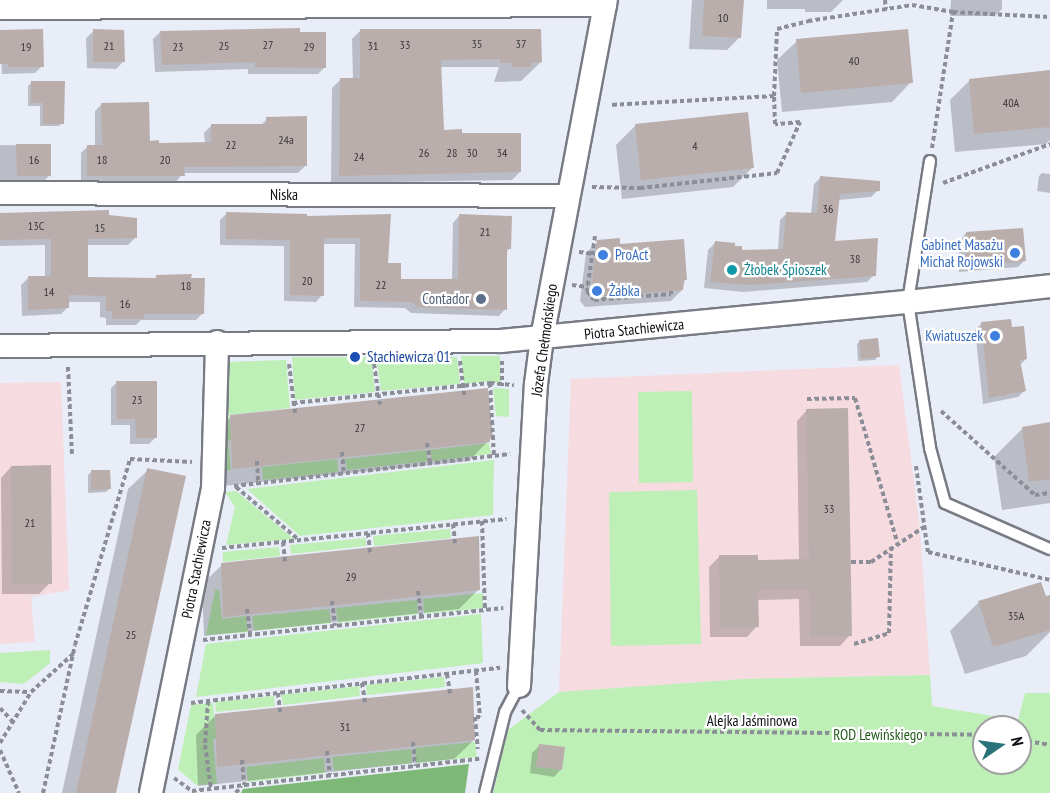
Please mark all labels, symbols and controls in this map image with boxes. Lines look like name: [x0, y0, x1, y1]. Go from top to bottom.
house number: 10: [718, 11, 728, 25]
house number: 35: [472, 37, 482, 51]
house number: 37: [516, 37, 526, 51]
house number: 27: [263, 38, 273, 52]
house number: 33: [400, 38, 410, 52]
house number: 21: [104, 39, 114, 53]
house number: 25: [219, 39, 229, 53]
house number: 31: [368, 39, 378, 53]
house number: 19: [21, 40, 31, 54]
house number: 23: [173, 40, 183, 54]
house number: 29: [304, 40, 314, 54]
house number: 40: [849, 54, 859, 68]
house number: 40A: [1003, 96, 1019, 110]
house number: 24a: [278, 133, 294, 147]
house number: 22: [226, 138, 236, 152]
house number: 4: [692, 139, 698, 153]
house number: 26: [419, 146, 429, 160]
house number: 28: [447, 146, 457, 160]
house number: 30: [467, 146, 477, 160]
house number: 34: [497, 146, 507, 160]
house number: 24: [354, 150, 364, 164]
house number: 16: [29, 153, 39, 167]
house number: 18: [97, 153, 107, 167]
house number: 20: [160, 153, 170, 167]
street label: Niska: [270, 186, 298, 204]
house number: 36: [823, 202, 833, 216]
house number: 13C: [28, 219, 44, 233]
house number: 15: [95, 221, 105, 235]
house number: 21: [480, 225, 490, 239]
place label: Gabinet Masażu Michał Rojowski: [920, 235, 1003, 270]
place label: ProAct: [615, 246, 648, 264]
marker: Gabinet Masażu Michał Rojowski: [1008, 246, 1022, 260]
marker: ProAct: [596, 248, 610, 262]
house number: 38: [850, 252, 860, 266]
place label: Żłobek Śpioszek: [744, 261, 827, 279]
marker: Żłobek Śpioszek: [725, 263, 739, 277]
house number: 20: [302, 274, 312, 288]
house number: 22: [376, 278, 386, 292]
house number: 18: [181, 279, 191, 293]
place label: Żabka: [609, 282, 640, 300]
street label: Józefa Chełmońskiego: [527, 283, 561, 397]
marker: Żabka: [590, 284, 604, 298]
house number: 14: [44, 285, 54, 299]
place label: Contador: [422, 290, 469, 308]
marker: Contador: [474, 292, 488, 306]
house number: 16: [120, 297, 130, 311]
street label: Piotra Stachiewicza: [583, 315, 685, 343]
place label: Kwiatuszek: [925, 327, 983, 345]
marker: Kwiatuszek: [988, 329, 1002, 343]
place label: Stachiewicza 01: [367, 348, 450, 366]
marker: Stachiewicza 01: [348, 350, 362, 364]
house number: 23: [132, 393, 142, 407]
house number: 27: [355, 421, 365, 435]
house number: 33: [824, 502, 834, 516]
house number: 21: [25, 516, 35, 530]
street label: Piotra Stachiewicza: [178, 518, 214, 620]
house number: 29: [346, 570, 356, 584]
house number: 35A: [1008, 609, 1024, 623]
house number: 25: [126, 628, 136, 642]
street label: Alejka Jaśminowa: [707, 712, 797, 730]
north arrow: [972, 715, 1032, 775]
house number: 31: [340, 720, 350, 734]
park label: ROD Lewińskiego: [833, 726, 923, 744]
text: N: [1007, 735, 1028, 748]

